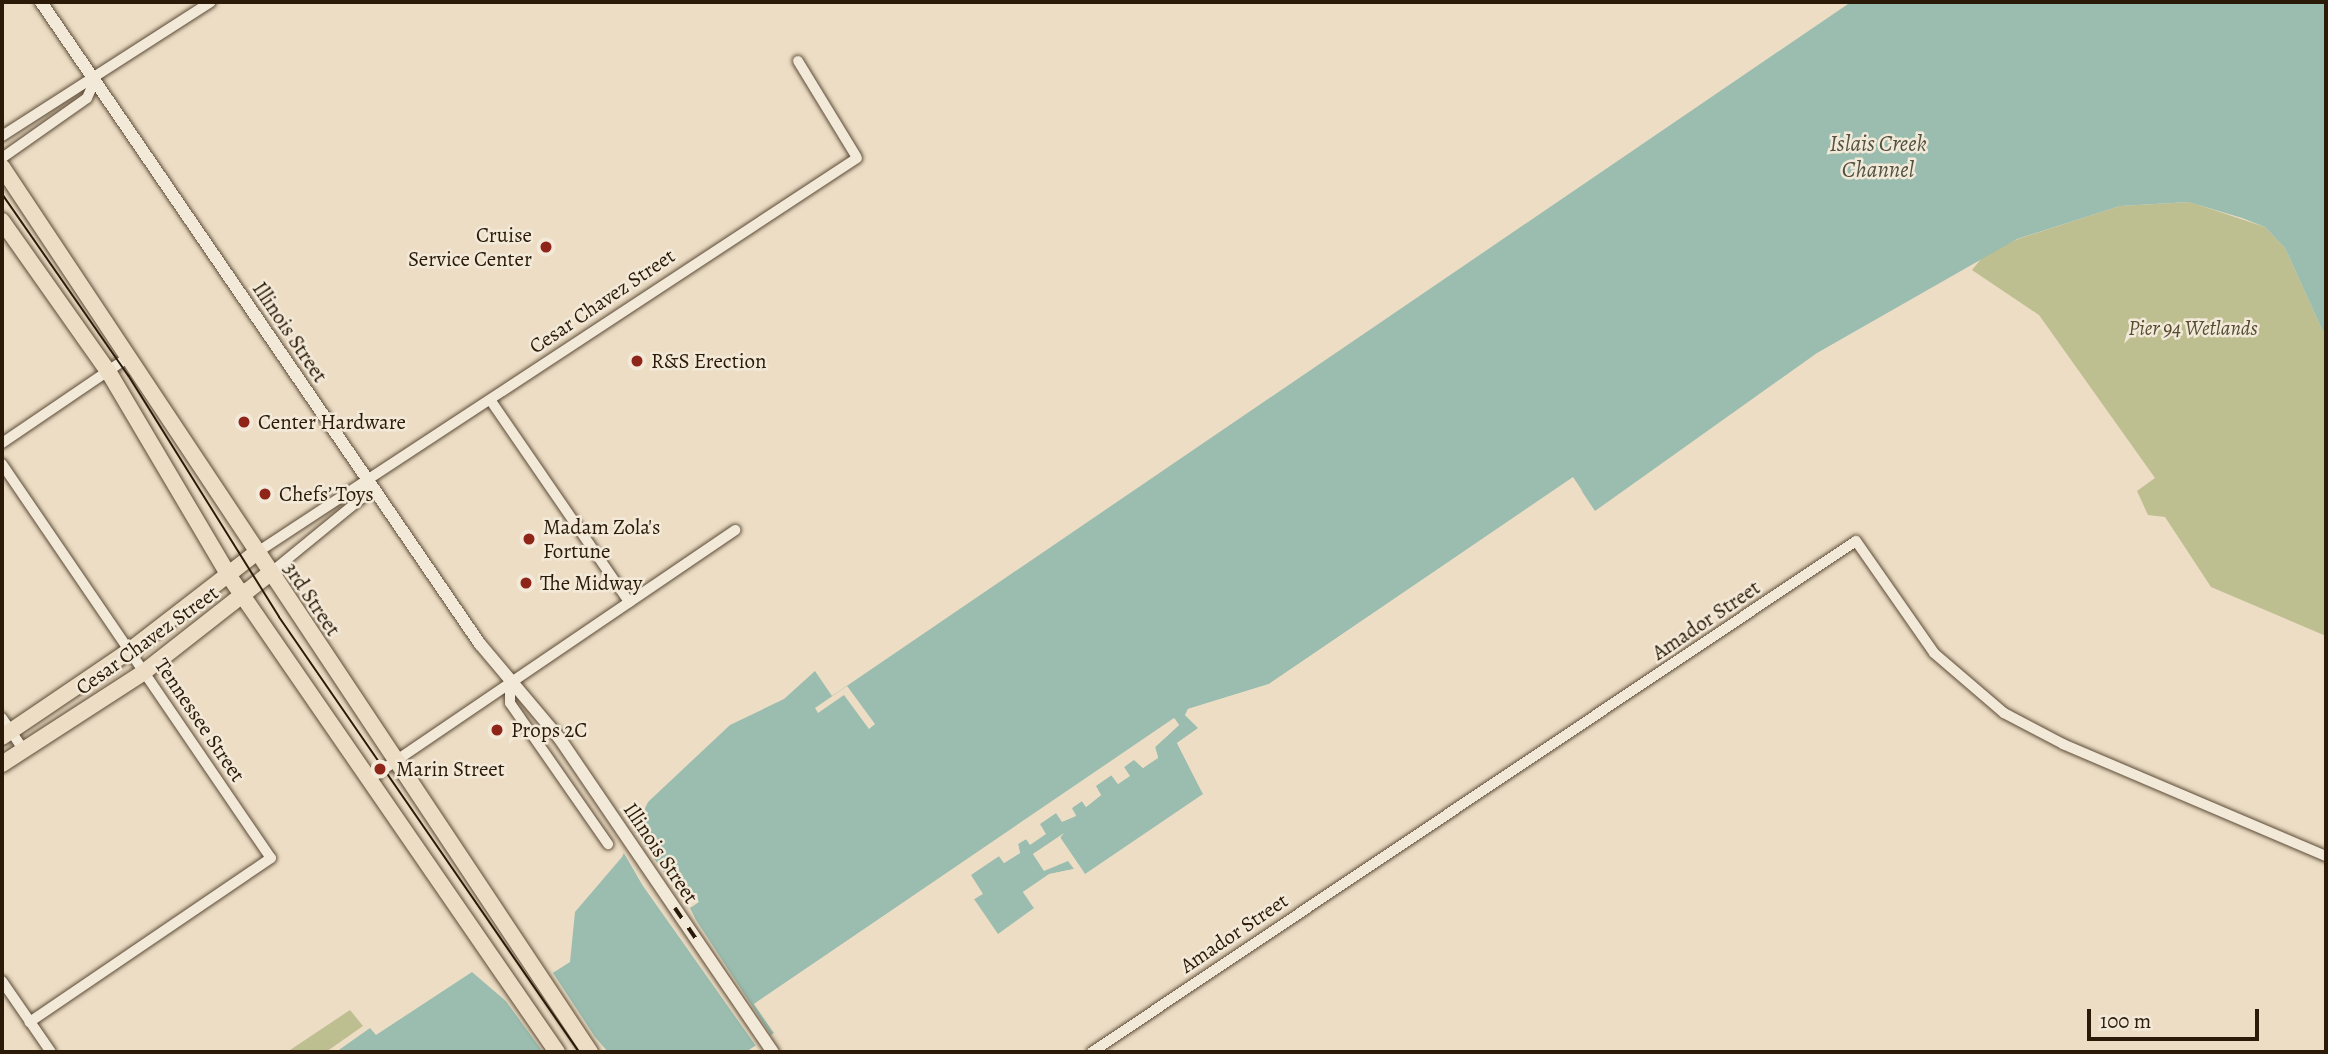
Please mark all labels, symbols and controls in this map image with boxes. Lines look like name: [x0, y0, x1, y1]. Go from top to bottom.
water label: Islais Creek Channel: [1829, 130, 1927, 184]
place label: Cruise Service Center: [408, 222, 532, 272]
marker: Cruise Service Center: [538, 239, 554, 255]
street label: Cesar Chavez Street: [524, 243, 680, 359]
street label: Illinois Street: [247, 277, 333, 387]
park label: Pier 94 Wetlands: [2128, 315, 2258, 341]
place label: R&S Erection: [651, 348, 767, 374]
marker: R&S Erection: [629, 353, 645, 369]
place label: Center Hardware: [258, 409, 406, 435]
marker: Center Hardware: [236, 414, 252, 430]
place label: Chefs’ Toys: [279, 481, 374, 507]
marker: Chefs’ Toys: [257, 486, 273, 502]
place label: Madam Zola's Fortune: [543, 514, 660, 564]
marker: Madam Zola's Fortune: [521, 531, 537, 547]
street label: 3rd Street: [278, 557, 346, 641]
place label: The Midway: [540, 570, 642, 596]
marker: The Midway: [518, 575, 534, 591]
street label: Amador Street: [1647, 575, 1765, 665]
street label: Cesar Chavez Street: [71, 580, 223, 700]
street label: Tennessee Street: [149, 653, 251, 787]
place label: Props 2C: [511, 717, 587, 743]
marker: Props 2C: [489, 722, 505, 738]
place label: Marin Street: [396, 756, 505, 782]
marker: Marin Street: [370, 759, 390, 779]
street label: Illinois Street: [618, 798, 704, 908]
street label: Amador Street: [1175, 888, 1293, 978]
scale bar: [2090, 995, 2262, 1038]
text: 100 m: [2100, 1007, 2151, 1035]

